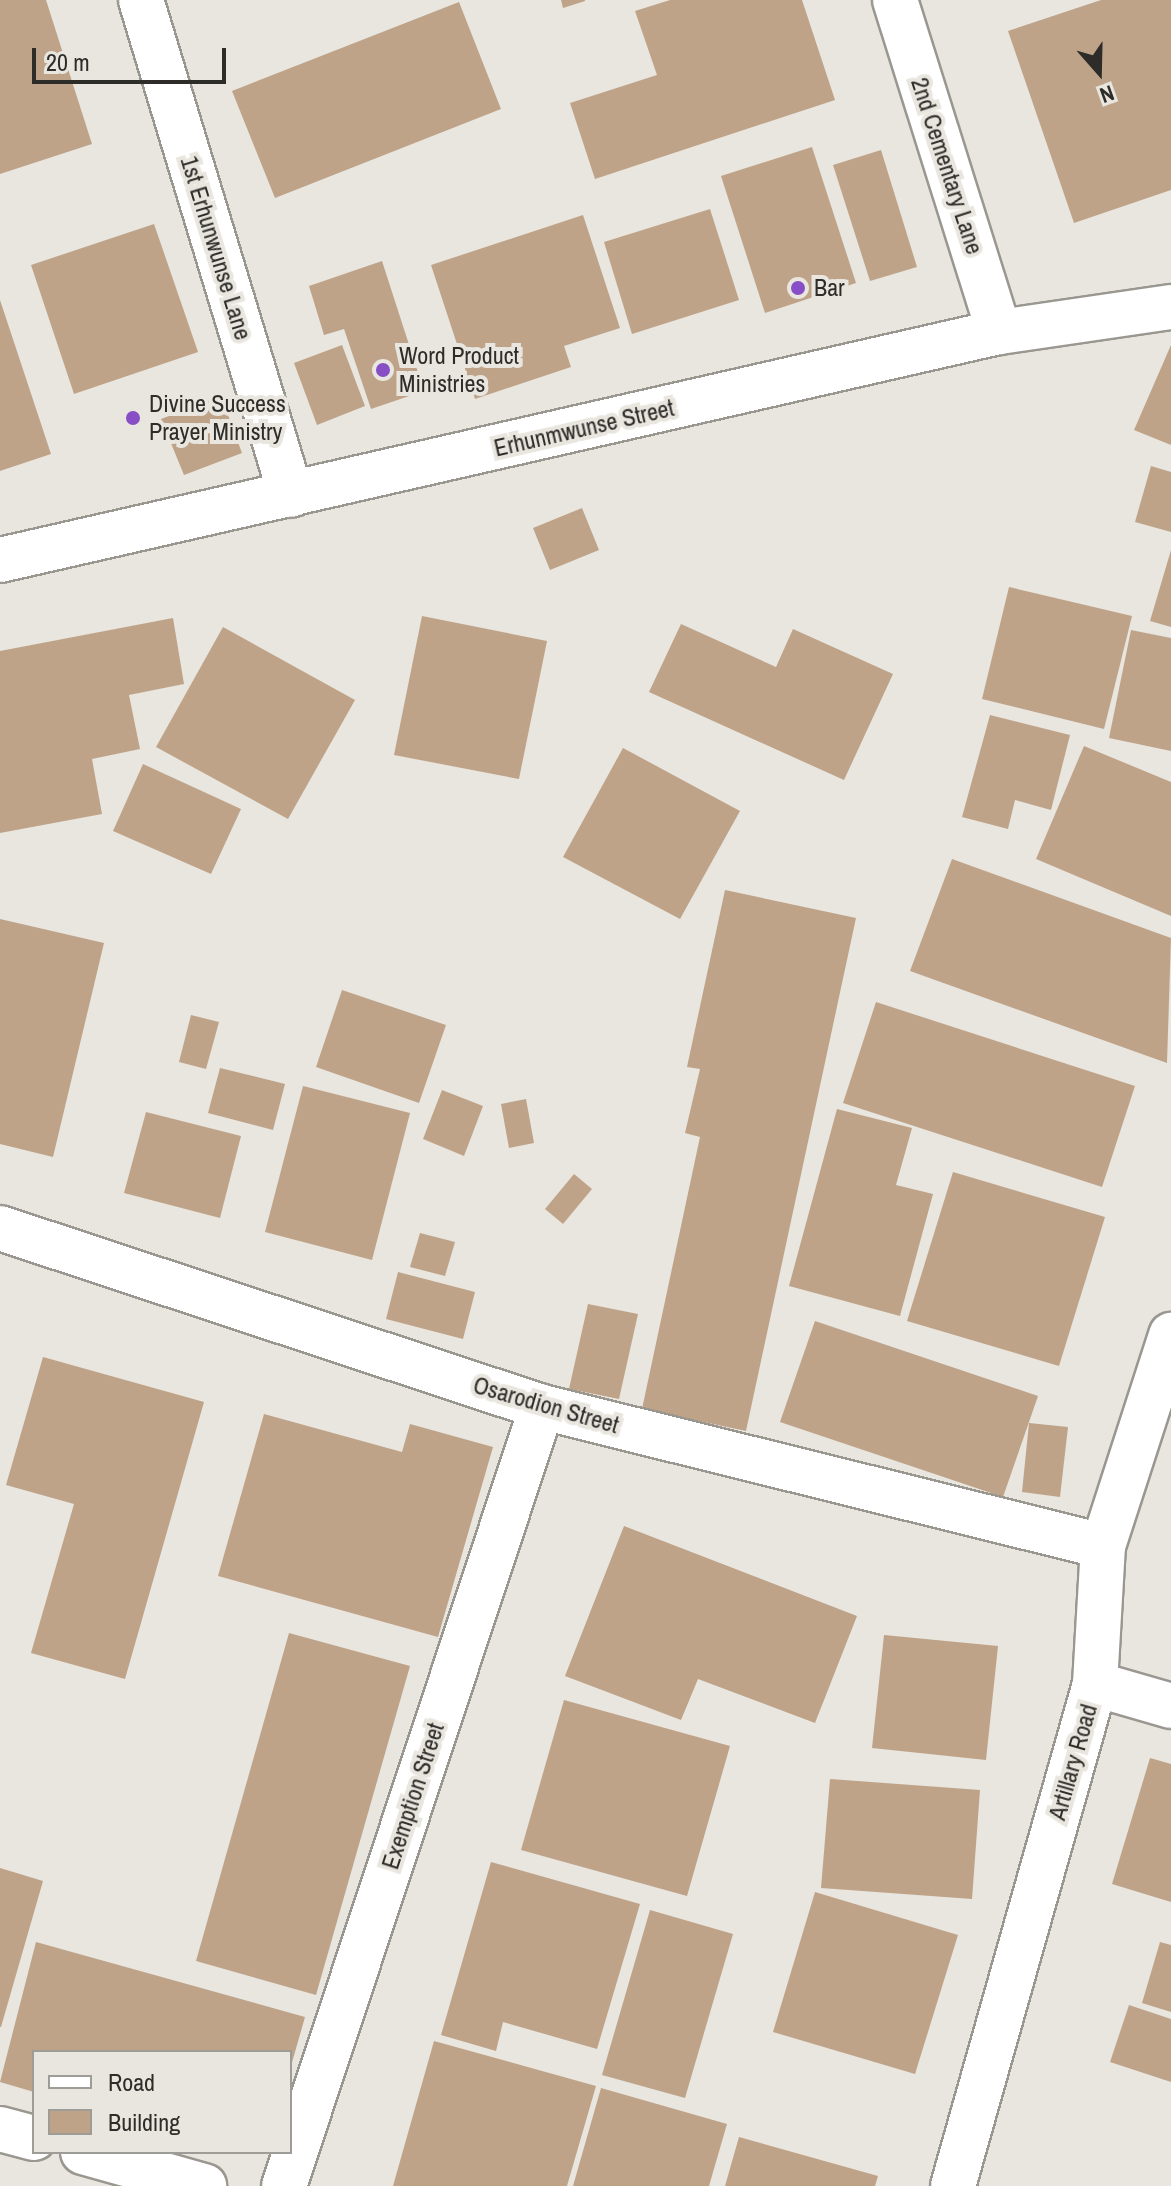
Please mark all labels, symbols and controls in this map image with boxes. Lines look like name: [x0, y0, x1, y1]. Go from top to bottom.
scale bar: [36, 32, 230, 82]
north arrow: [1059, 32, 1139, 112]
text: 20 m: [46, 46, 90, 78]
street label: 2nd Cementary Lane: [905, 74, 989, 258]
text: N: [1096, 78, 1118, 111]
street label: 1st Erhunwunse Lane: [174, 153, 258, 343]
place label: Bar: [814, 274, 845, 302]
marker: Bar: [789, 279, 807, 297]
place label: Word Product Ministries: [399, 342, 519, 398]
marker: Word Product Ministries: [374, 361, 392, 379]
place label: Divine Success Prayer Ministry: [149, 390, 286, 446]
street label: Erhunmwunse Street: [491, 393, 677, 463]
marker: Divine Success Prayer Ministry: [124, 409, 142, 427]
street label: Osarodion Street: [470, 1371, 622, 1439]
street label: Artillary Road: [1043, 1701, 1103, 1823]
street label: Exemption Street: [376, 1719, 450, 1873]
legend: [32, 2050, 292, 2154]
text: Road: [108, 2066, 155, 2098]
text: Building: [108, 2106, 180, 2138]

